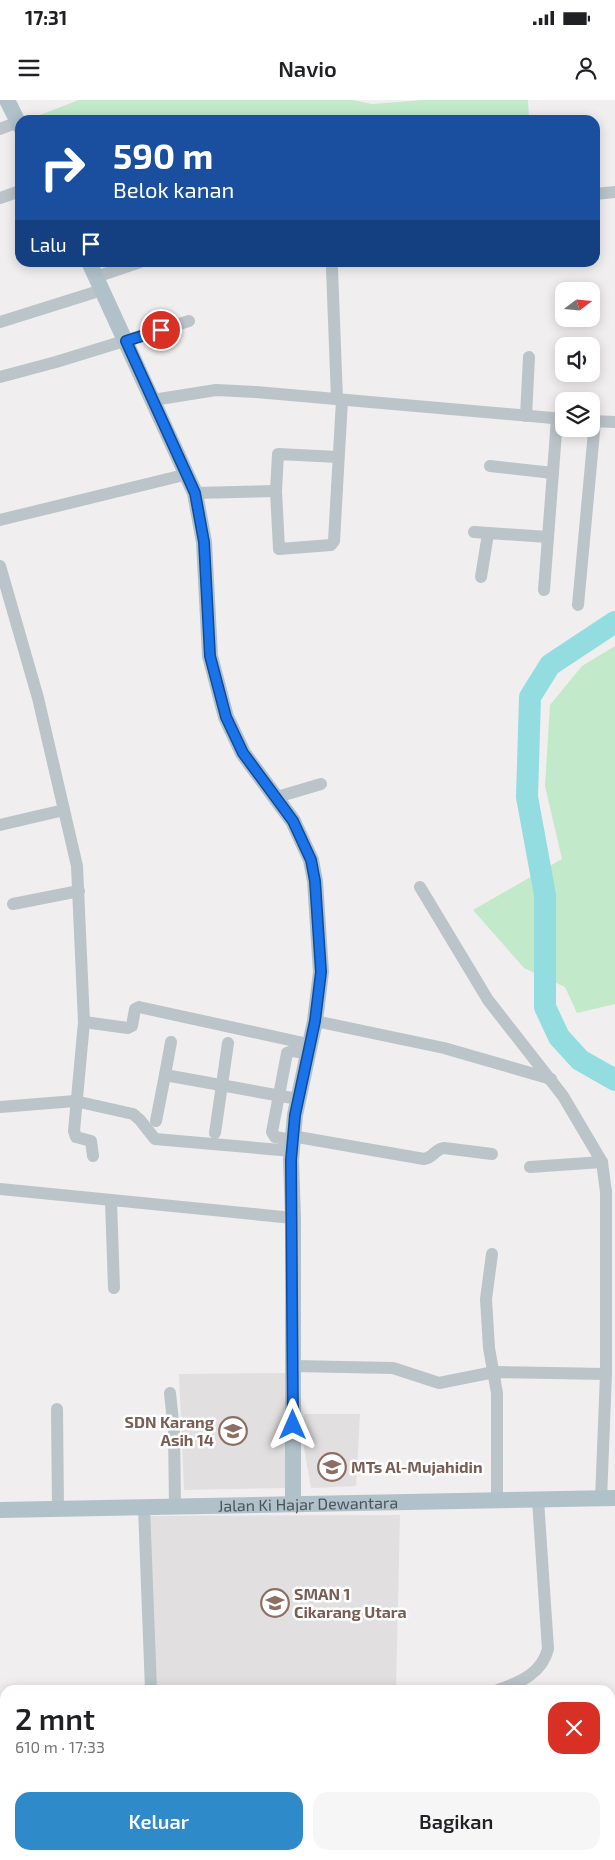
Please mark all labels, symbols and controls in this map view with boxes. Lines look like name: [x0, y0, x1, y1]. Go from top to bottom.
text: 17:31: [25, 6, 67, 29]
icon: menu: [15, 54, 43, 82]
icon: person: [572, 54, 600, 82]
text: Navio: [278, 55, 337, 81]
text: 590 m: [113, 134, 213, 176]
icon: right: [30, 135, 95, 200]
text: Belok kanan: [113, 176, 234, 202]
icon: arrive: [77, 230, 105, 258]
text: Lalu: [30, 233, 67, 256]
north arrow: [555, 282, 600, 328]
map controls: [555, 282, 600, 437]
pin: [140, 309, 182, 351]
icon: arrive: [147, 316, 175, 344]
button: sound: [555, 337, 600, 382]
button: layers: [555, 392, 600, 437]
position arrow: [266, 1398, 318, 1450]
place label: SDN Karang Asih 14: [125, 1412, 215, 1449]
school or university icon: SDN Karang Asih 14: [218, 1416, 248, 1446]
school or university icon: MTs Al-Mujahidin: [317, 1452, 347, 1482]
place label: MTs Al-Mujahidin: [351, 1457, 483, 1476]
street label: Jalan Ki Hajar Dewantara: [218, 1492, 398, 1515]
place label: SMAN 1 Cikarang Utara: [294, 1584, 407, 1621]
school or university icon: SMAN 1 Cikarang Utara: [260, 1588, 290, 1618]
text: 2 mnt: [15, 1700, 95, 1736]
button: close: [548, 1702, 600, 1754]
text: 610 m · 17:33: [15, 1737, 105, 1756]
button: Keluar: [15, 1792, 303, 1850]
button: Bagikan: [313, 1792, 600, 1850]

